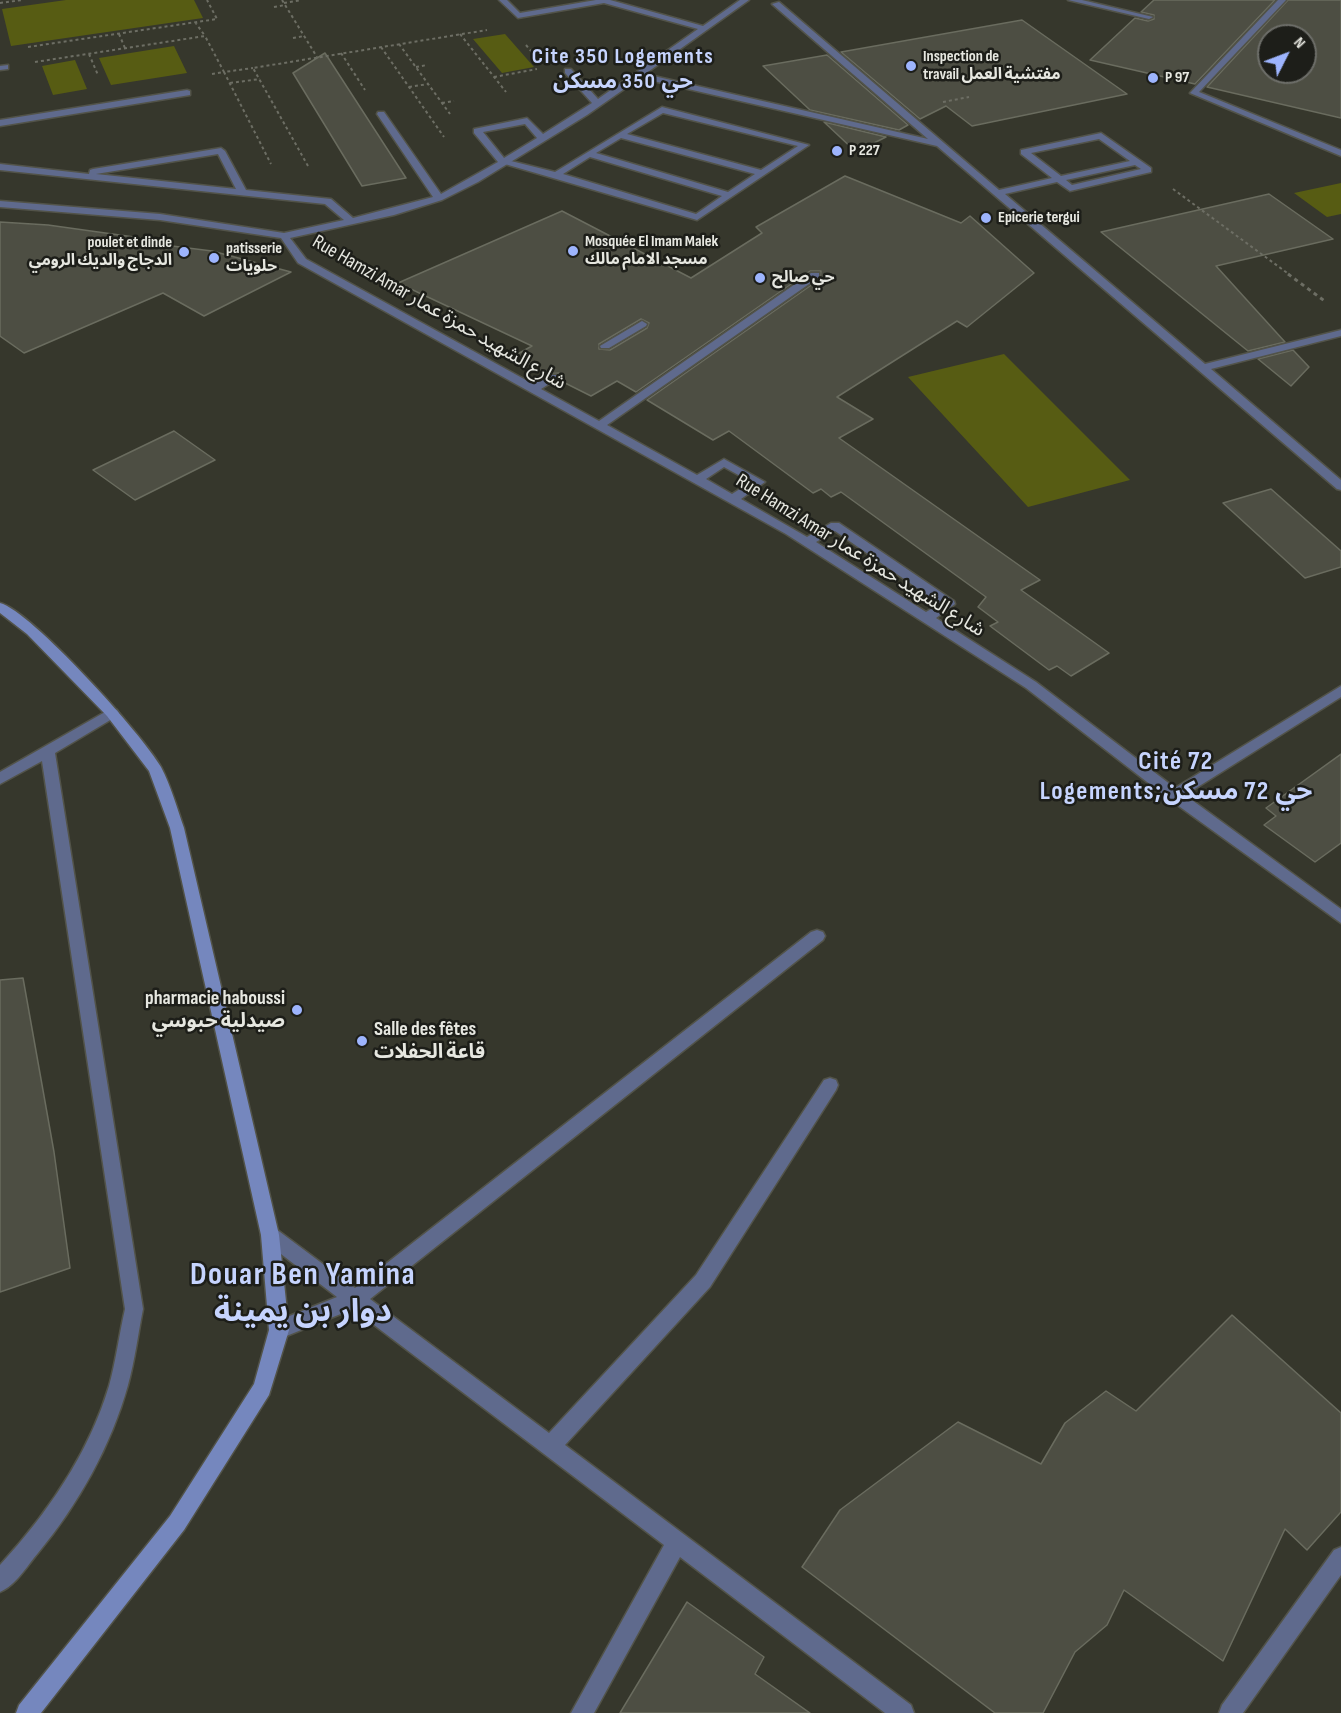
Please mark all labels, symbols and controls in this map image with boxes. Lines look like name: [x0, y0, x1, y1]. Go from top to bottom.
north arrow: [1257, 24, 1317, 84]
text: N: [1289, 33, 1309, 52]
district label: Cite 350 Logements حي 350 مسكن: [532, 44, 714, 96]
place label: Inspection de travail مفتشية العمل: [923, 47, 1061, 85]
marker: Inspection de travail مفتشية العمل: [904, 59, 918, 73]
place label: P 97: [1165, 68, 1189, 88]
marker: P 97: [1146, 71, 1160, 85]
place label: P 227: [849, 141, 880, 161]
marker: P 227: [830, 144, 844, 158]
place label: Epicerie tergui: [998, 208, 1080, 228]
marker: Epicerie tergui: [979, 211, 993, 225]
street label: Rue Hamzi Amar شارع الشهيد حمزة عمار: [308, 230, 570, 396]
place label: Mosquée El Imam Malek مسجد الامام مالك: [585, 232, 718, 270]
place label: poulet et dinde الدجاج والديك الرومي: [29, 233, 172, 271]
place label: patisserie حلويات: [226, 239, 282, 277]
marker: Mosquée El Imam Malek مسجد الامام مالك: [566, 244, 580, 258]
marker: poulet et dinde الدجاج والديك الرومي: [177, 245, 191, 259]
marker: patisserie حلويات: [207, 251, 221, 265]
place label: حي صالح: [772, 268, 835, 288]
marker: حي صالح: [753, 271, 767, 285]
street label: Rue Hamzi Amar شارع الشهيد حمزة عمار: [731, 469, 989, 643]
district label: Cité 72 Logements;حي 72 مسكن: [1050, 746, 1302, 808]
place label: pharmacie haboussi صيدلية حبوسي: [145, 987, 285, 1034]
marker: pharmacie haboussi صيدلية حبوسي: [290, 1003, 304, 1017]
place label: Salle des fêtes قاعة الحفلات: [374, 1018, 485, 1065]
marker: Salle des fêtes قاعة الحفلات: [355, 1034, 369, 1048]
district label: Douar Ben Yamina دوار بن يمينة: [190, 1257, 416, 1332]

